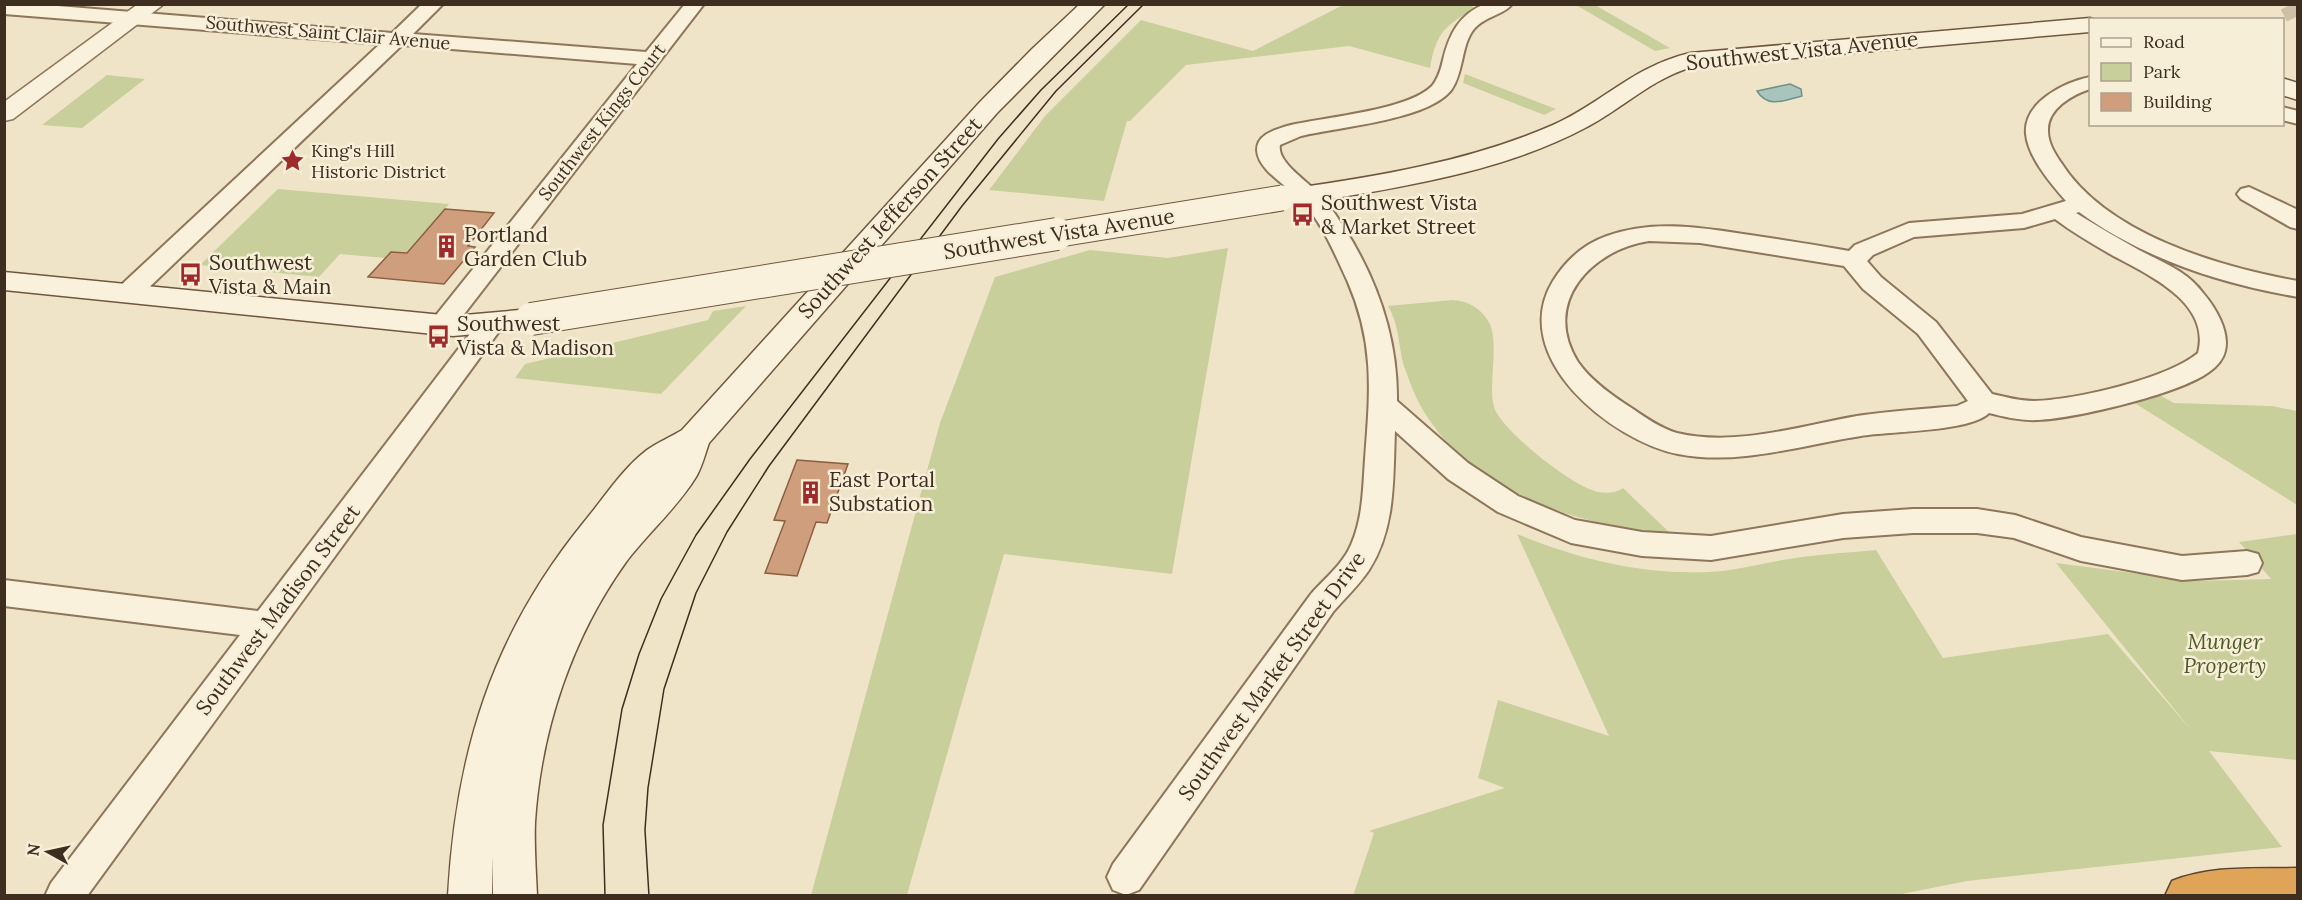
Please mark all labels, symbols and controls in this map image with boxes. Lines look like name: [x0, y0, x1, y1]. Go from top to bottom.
street label: Southwest Saint Clair Avenue: [205, 10, 452, 55]
legend: [2089, 18, 2284, 126]
street label: Southwest Vista Avenue: [1684, 25, 1919, 76]
text: Road: [2143, 30, 2185, 53]
street label: Southwest Kings Court: [533, 38, 670, 205]
text: Park: [2143, 60, 2181, 83]
text: Building: [2143, 90, 2213, 113]
street label: Southwest Jefferson Street: [792, 111, 988, 324]
place label: King's Hill Historic District: [311, 139, 446, 183]
place icon: King's Hill Historic District: [280, 148, 306, 174]
place label: Southwest Vista & Market Street: [1321, 189, 1478, 240]
street label: Southwest Vista Avenue: [942, 202, 1176, 265]
bus stop icon: Southwest Vista & Market Street: [1290, 202, 1316, 228]
place label: Portland Garden Club: [464, 221, 587, 272]
building icon: Portland Garden Club: [433, 234, 459, 260]
place label: Southwest Vista & Main: [208, 249, 332, 300]
bus stop icon: Southwest Vista & Main: [178, 262, 204, 288]
place label: Southwest Vista & Madison: [456, 310, 614, 361]
bus stop icon: Southwest Vista & Madison: [426, 323, 452, 349]
place label: East Portal Substation: [829, 466, 935, 517]
building icon: East Portal Substation: [798, 479, 824, 505]
street label: Southwest Madison Street: [189, 498, 366, 720]
street label: Southwest Market Street Drive: [1172, 546, 1371, 806]
park label: Munger Property: [2184, 628, 2266, 679]
north arrow: [18, 822, 78, 882]
text: N: [22, 842, 44, 857]

